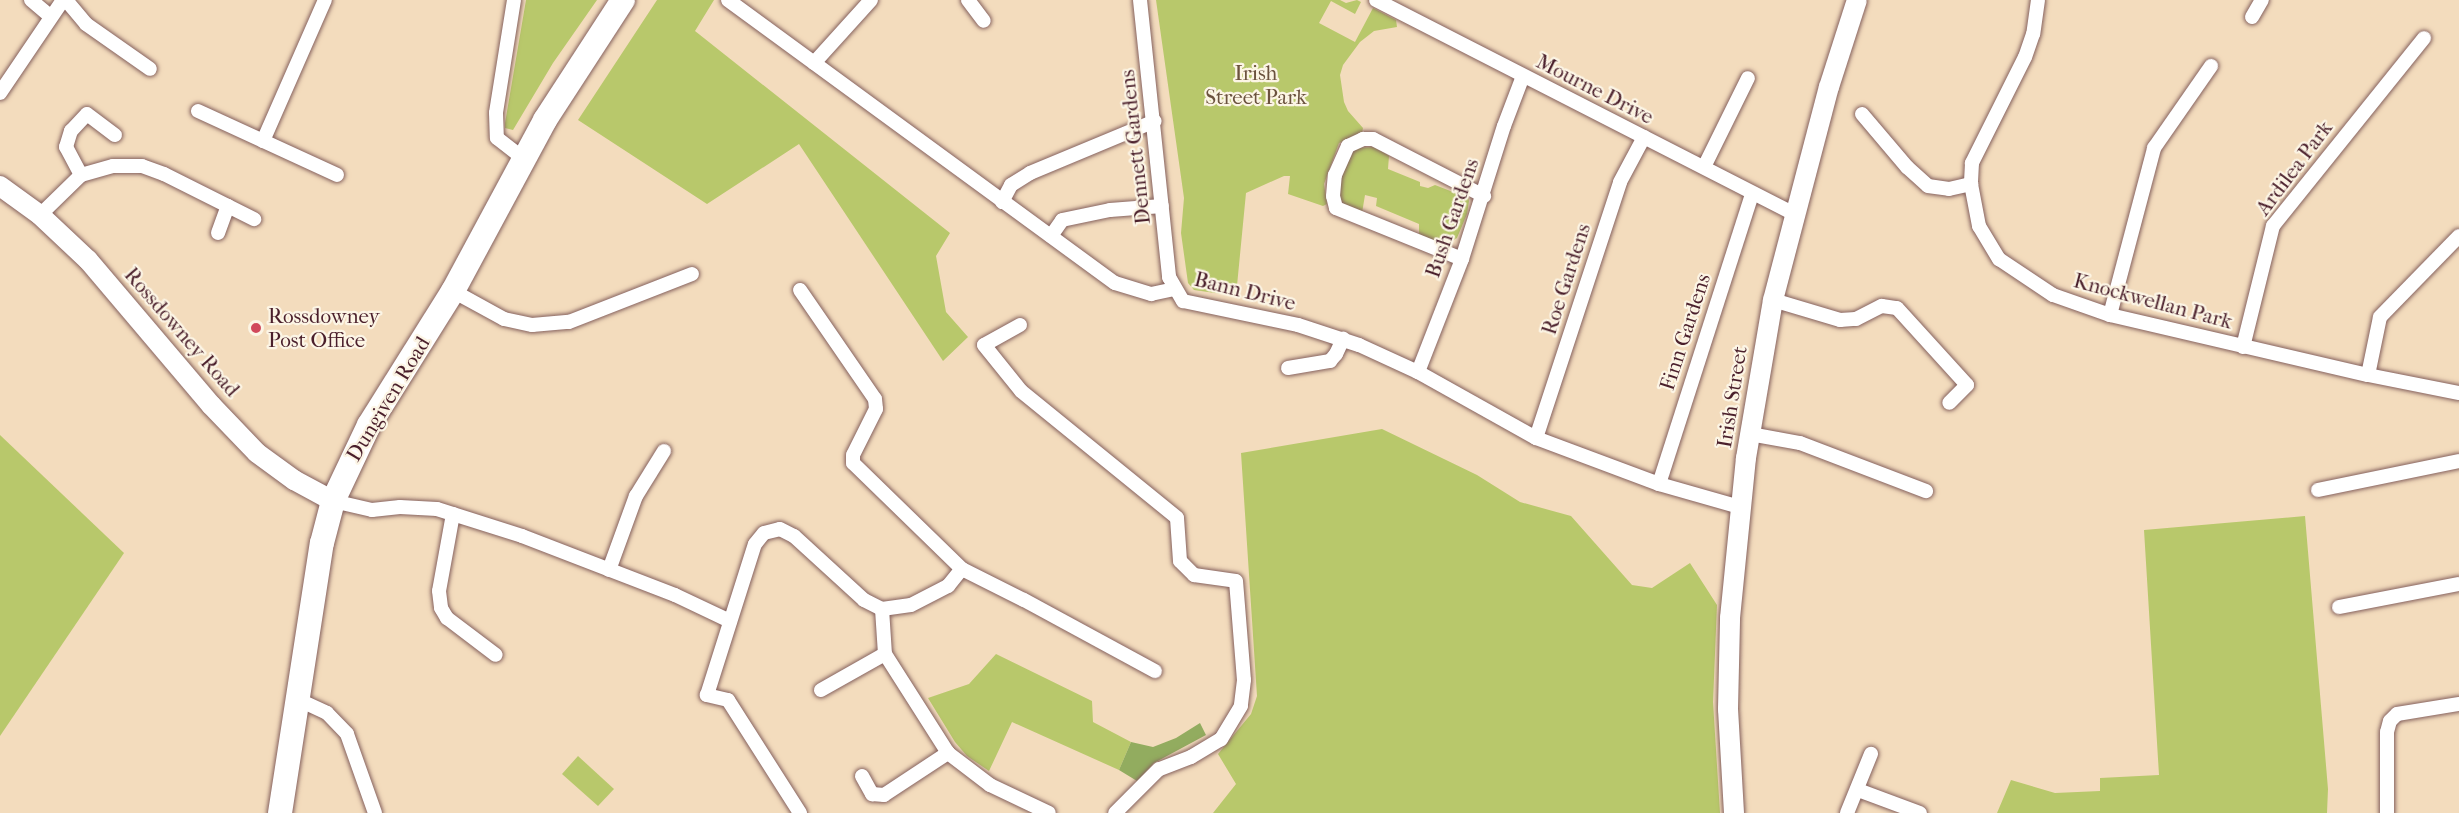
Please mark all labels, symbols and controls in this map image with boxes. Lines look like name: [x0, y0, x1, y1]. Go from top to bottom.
street label: Mourne Drive: [1532, 49, 1658, 129]
park label: Irish Street Park: [1205, 60, 1307, 110]
street label: Dennett Gardens: [1114, 68, 1156, 226]
street label: Ardilea Park: [2250, 116, 2338, 220]
street label: Bush Gardens: [1420, 155, 1484, 281]
street label: Roe Gardens: [1536, 220, 1596, 338]
street label: Rossdowney Road: [119, 262, 245, 402]
street label: Bann Drive: [1192, 266, 1298, 316]
street label: Knockwellan Park: [2071, 268, 2235, 334]
street label: Finn Gardens: [1654, 270, 1716, 394]
place label: Rossdowney Post Office: [268, 303, 380, 353]
marker: Rossdowney Post Office: [249, 321, 263, 335]
street label: Dungiven Road: [341, 332, 435, 466]
street label: Irish Street: [1712, 344, 1752, 450]

